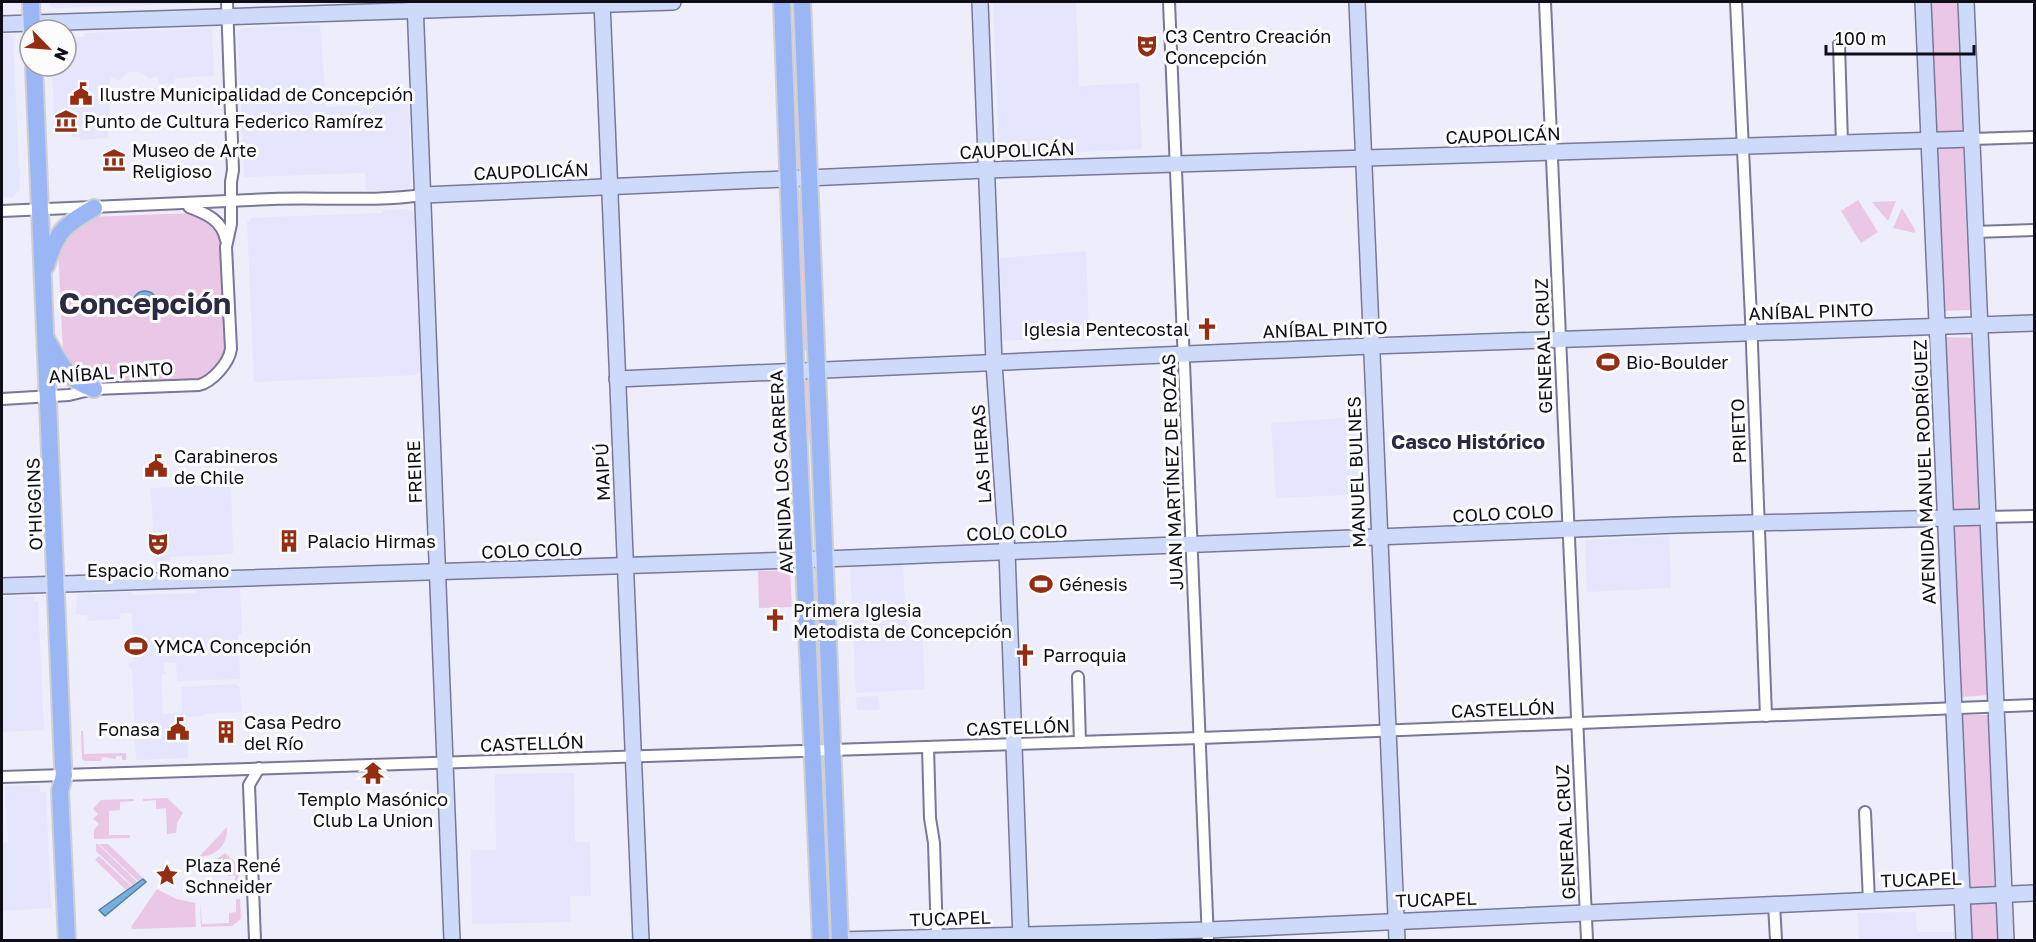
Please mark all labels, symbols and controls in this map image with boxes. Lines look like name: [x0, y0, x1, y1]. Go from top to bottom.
north arrow: [18, 18, 78, 78]
scale bar: [1826, 18, 1974, 56]
place label: C3 Centro Creación Concepción: [1165, 25, 1331, 68]
text: 100 m: [1835, 27, 1886, 49]
theatre icon: C3 Centro Creación Concepción: [1134, 33, 1160, 59]
text: N: [50, 45, 73, 64]
public building icon: Ilustre Municipalidad de Concepción: [68, 81, 94, 107]
place label: Ilustre Municipalidad de Concepción: [99, 83, 413, 105]
museum icon: Punto de Cultura Federico Ramírez: [53, 108, 79, 134]
place label: Punto de Cultura Federico Ramírez: [84, 110, 383, 132]
street label: CAUPOLICÁN: [1445, 122, 1561, 148]
street label: CAUPOLICÁN: [959, 137, 1075, 163]
place label: Museo de Arte Religioso: [132, 139, 257, 182]
museum icon: Museo de Arte Religioso: [101, 147, 127, 173]
street label: CAUPOLICÁN: [473, 158, 589, 184]
street label: GENERAL CRUZ: [1530, 278, 1556, 414]
district label: Concepción: [59, 285, 231, 321]
street label: ANÍBAL PINTO: [1748, 298, 1874, 324]
church icon: Iglesia Pentecostal: [1194, 316, 1220, 342]
street label: ANÍBAL PINTO: [1262, 316, 1388, 342]
place label: Iglesia Pentecostal: [1023, 318, 1189, 340]
street label: AVENIDA MANUEL RODRÍGUEZ: [1908, 339, 1940, 605]
sports icon: Bio-Boulder: [1595, 349, 1621, 375]
place label: Bio-Boulder: [1626, 351, 1728, 373]
street label: JUAN MARTÍNEZ DE ROZAS: [1157, 353, 1187, 591]
street label: ANÍBAL PINTO: [48, 357, 174, 387]
street label: AVENIDA LOS CARRERA: [765, 369, 797, 575]
street label: MANUEL BULNES: [1342, 396, 1370, 548]
street label: PRIETO: [1726, 398, 1750, 464]
street label: LAS HERAS: [967, 404, 995, 504]
district label: Casco Histórico: [1391, 429, 1545, 453]
street label: FREIRE: [402, 440, 426, 504]
street label: MAIPÚ: [590, 443, 614, 501]
place label: Carabineros de Chile: [174, 445, 278, 488]
public building icon: Carabineros de Chile: [143, 453, 169, 479]
street label: O'HIGGINS: [21, 457, 47, 551]
street label: COLO COLO: [1452, 499, 1554, 527]
street label: COLO COLO: [966, 519, 1068, 545]
building icon: Palacio Hirmas: [276, 528, 302, 554]
place label: Palacio Hirmas: [307, 530, 436, 552]
theatre icon: Espacio Romano: [145, 531, 171, 557]
street label: COLO COLO: [481, 537, 583, 563]
place label: Espacio Romano: [87, 559, 229, 581]
sports icon: Génesis: [1028, 571, 1054, 597]
place label: Génesis: [1059, 573, 1128, 595]
place label: Primera Iglesia Metodista de Concepción: [793, 599, 1012, 642]
church icon: Primera Iglesia Metodista de Concepción: [762, 607, 788, 633]
sports icon: YMCA Concepción: [123, 633, 149, 659]
place label: YMCA Concepción: [154, 635, 311, 657]
church icon: Parroquia: [1012, 642, 1038, 668]
place label: Parroquia: [1043, 644, 1126, 666]
street label: CASTELLÓN: [1451, 696, 1555, 722]
place label: Casa Pedro del Río: [244, 711, 341, 754]
street label: CASTELLÓN: [966, 714, 1070, 740]
public building icon: Fonasa: [165, 716, 191, 742]
place label: Fonasa: [98, 718, 160, 740]
building icon: Casa Pedro del Río: [213, 719, 239, 745]
street label: CASTELLÓN: [480, 730, 584, 756]
temple icon: Templo Masónico Club La Union: [360, 760, 386, 786]
street label: GENERAL CRUZ: [1550, 764, 1580, 900]
place label: Templo Masónico Club La Union: [298, 788, 448, 831]
place label: Plaza René Schneider: [185, 854, 281, 897]
place icon: Plaza René Schneider: [154, 862, 180, 888]
street label: TUCAPEL: [1880, 867, 1962, 891]
street label: TUCAPEL: [1395, 887, 1477, 911]
street label: TUCAPEL: [909, 906, 991, 930]

